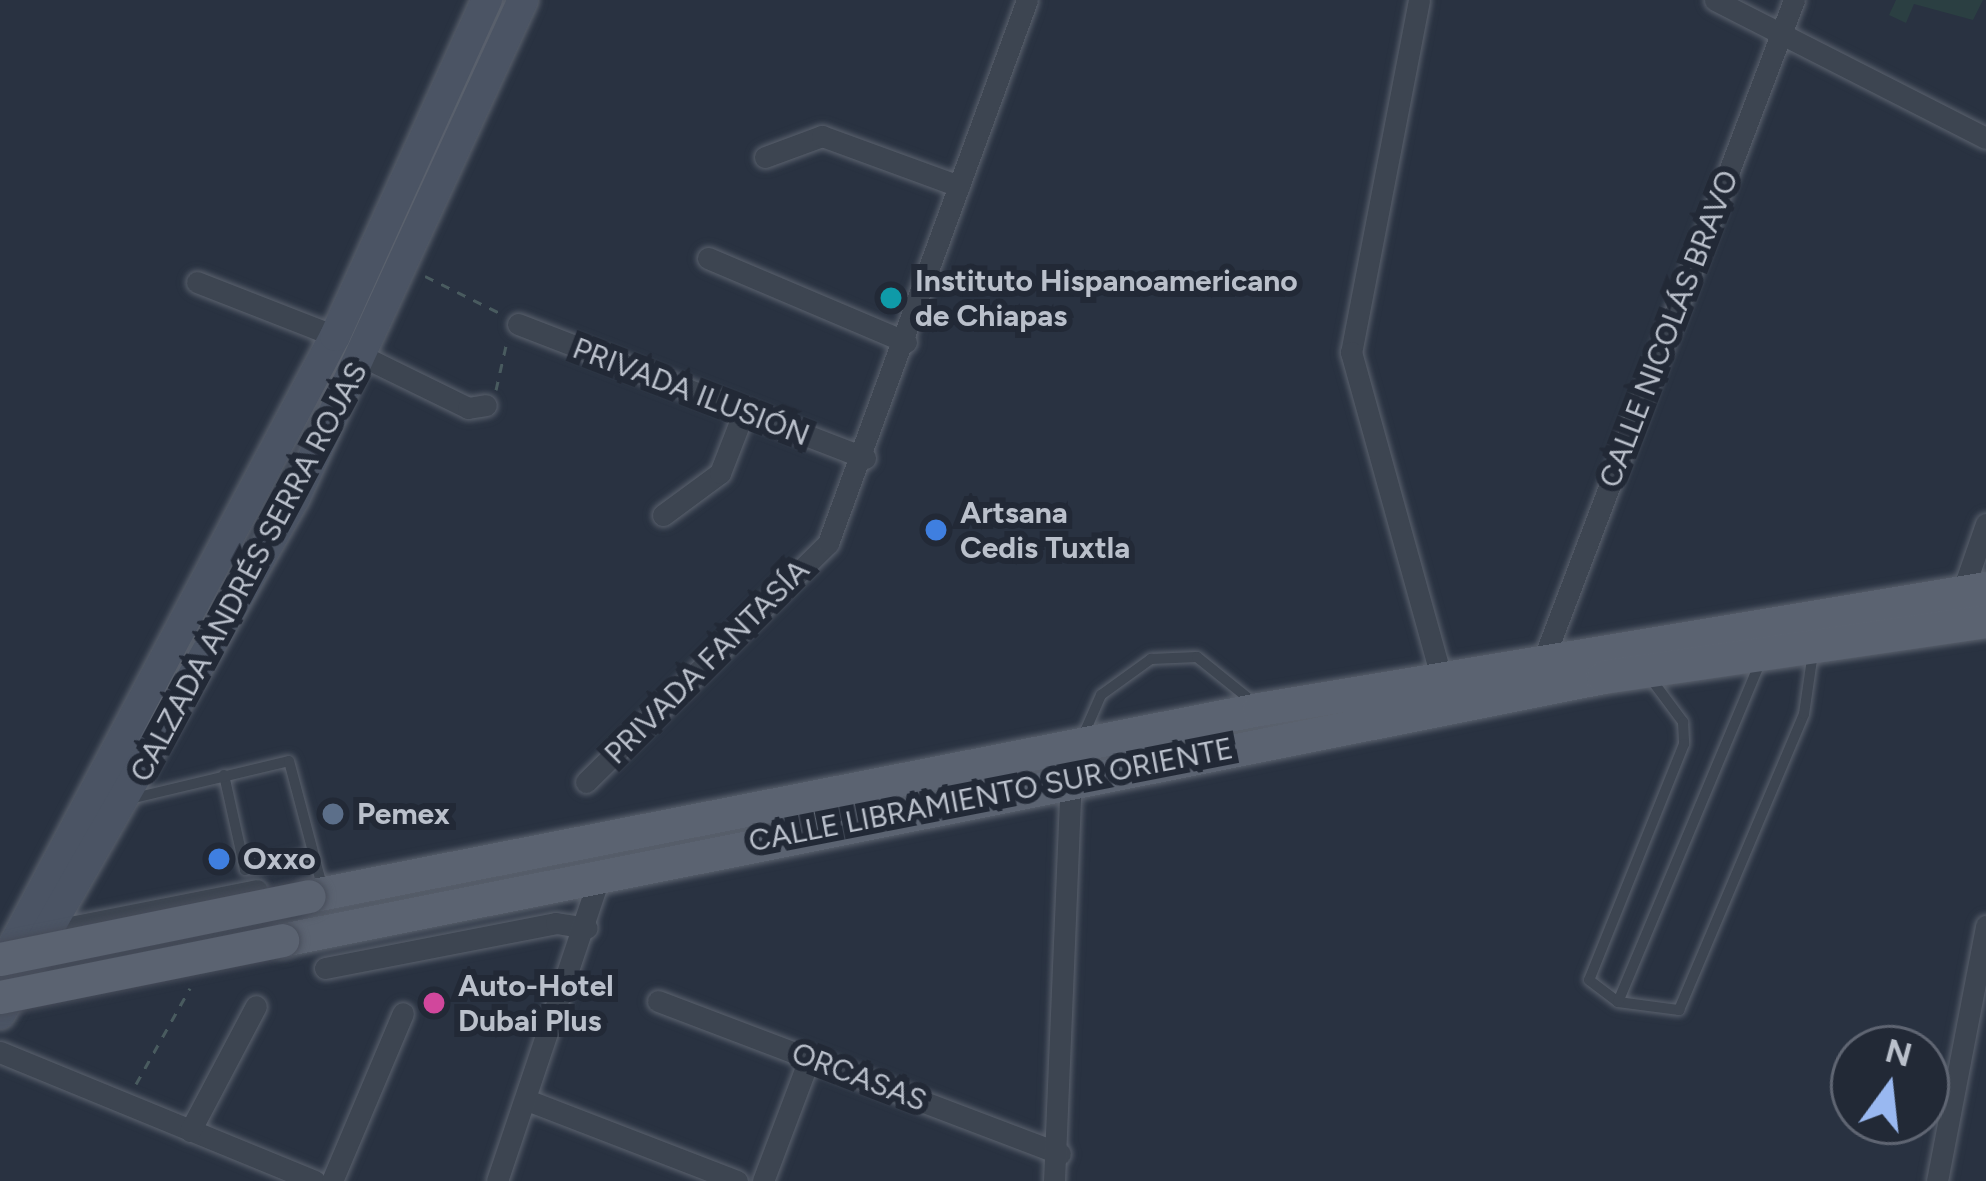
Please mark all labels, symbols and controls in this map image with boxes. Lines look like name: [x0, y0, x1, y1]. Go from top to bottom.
street label: CALLE NICOLÁS BRAVO: [1592, 165, 1746, 493]
place label: Instituto Hispanoamericano de Chiapas: [915, 263, 1298, 334]
marker: Instituto Hispanoamericano de Chiapas: [878, 285, 904, 311]
street label: PRIVADA ILUSIÓN: [568, 330, 814, 454]
street label: CALZADA ANDRÉS SERRA ROJAS: [123, 356, 375, 788]
place label: Artsana Cedis Tuxtla: [960, 495, 1130, 566]
marker: Artsana Cedis Tuxtla: [923, 517, 949, 543]
street label: PRIVADA FANTASÍA: [597, 552, 817, 772]
street label: CALLE LIBRAMIENTO SUR ORIENTE: [746, 730, 1236, 860]
place label: Pemex: [357, 796, 450, 832]
marker: Pemex: [320, 801, 346, 827]
place label: Oxxo: [243, 841, 316, 877]
marker: Oxxo: [206, 846, 232, 872]
place label: Auto-Hotel Dubai Plus: [458, 968, 614, 1038]
marker: Auto-Hotel Dubai Plus: [421, 990, 447, 1016]
north arrow: [1830, 1025, 1950, 1145]
text: N: [1881, 1031, 1916, 1075]
street label: ORCASAS: [787, 1035, 931, 1119]

